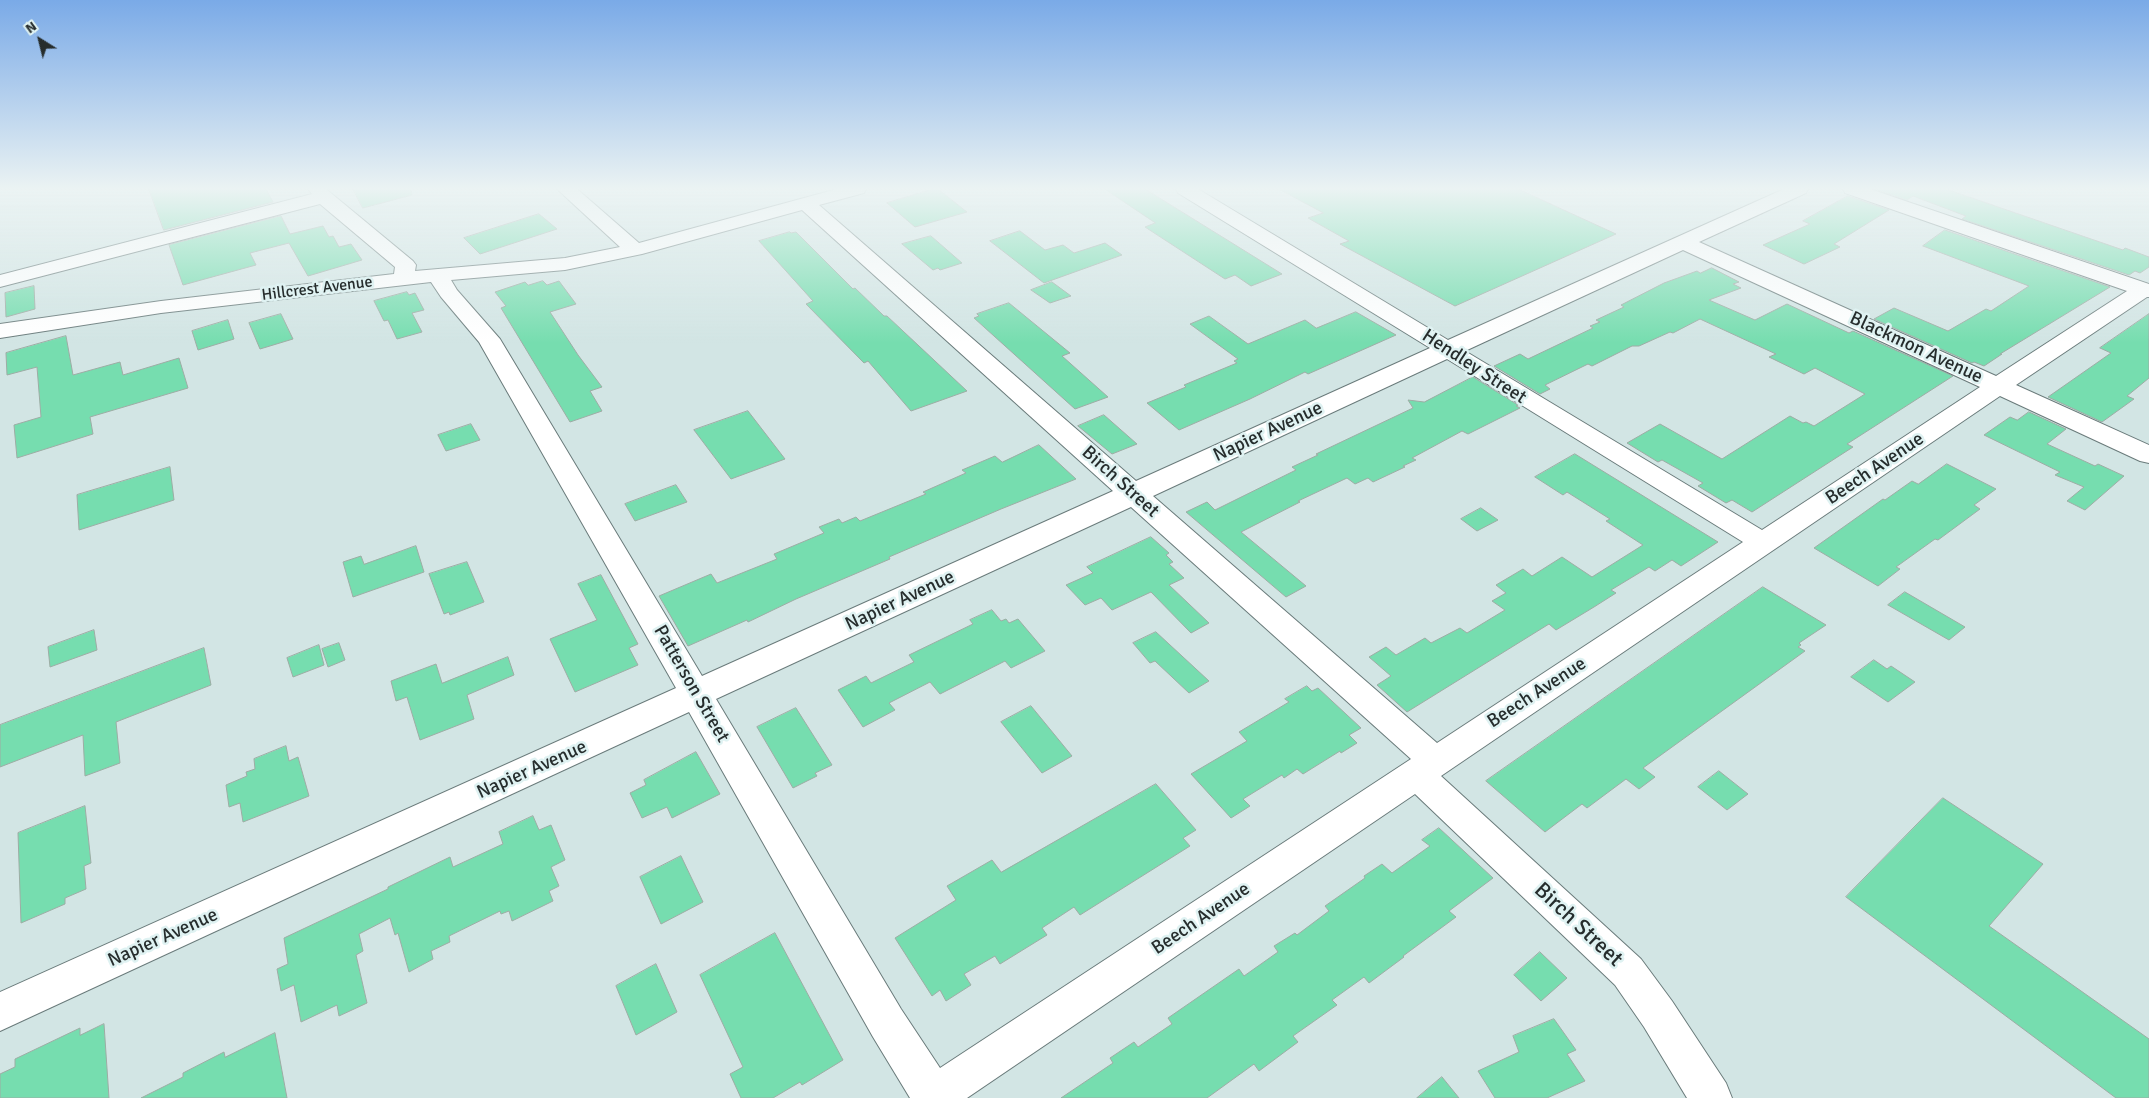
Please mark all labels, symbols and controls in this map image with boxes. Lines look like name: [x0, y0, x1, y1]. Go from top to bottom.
north arrow: [15, 15, 65, 65]
text: N: [22, 18, 40, 37]
street label: Hillcrest Avenue: [260, 273, 374, 305]
street label: Blackmon Avenue: [1846, 307, 1986, 389]
street label: Hendley Street: [1417, 325, 1531, 409]
street label: Napier Avenue: [1210, 397, 1326, 467]
street label: Beech Avenue: [1822, 428, 1928, 510]
street label: Birch Street: [1077, 441, 1163, 523]
street label: Napier Avenue: [842, 566, 958, 636]
street label: Patterson Street: [648, 621, 734, 747]
street label: Beech Avenue: [1483, 653, 1591, 733]
street label: Napier Avenue: [474, 736, 590, 804]
street label: Birch Street: [1528, 877, 1628, 973]
street label: Beech Avenue: [1148, 878, 1254, 960]
street label: Napier Avenue: [105, 904, 221, 972]

